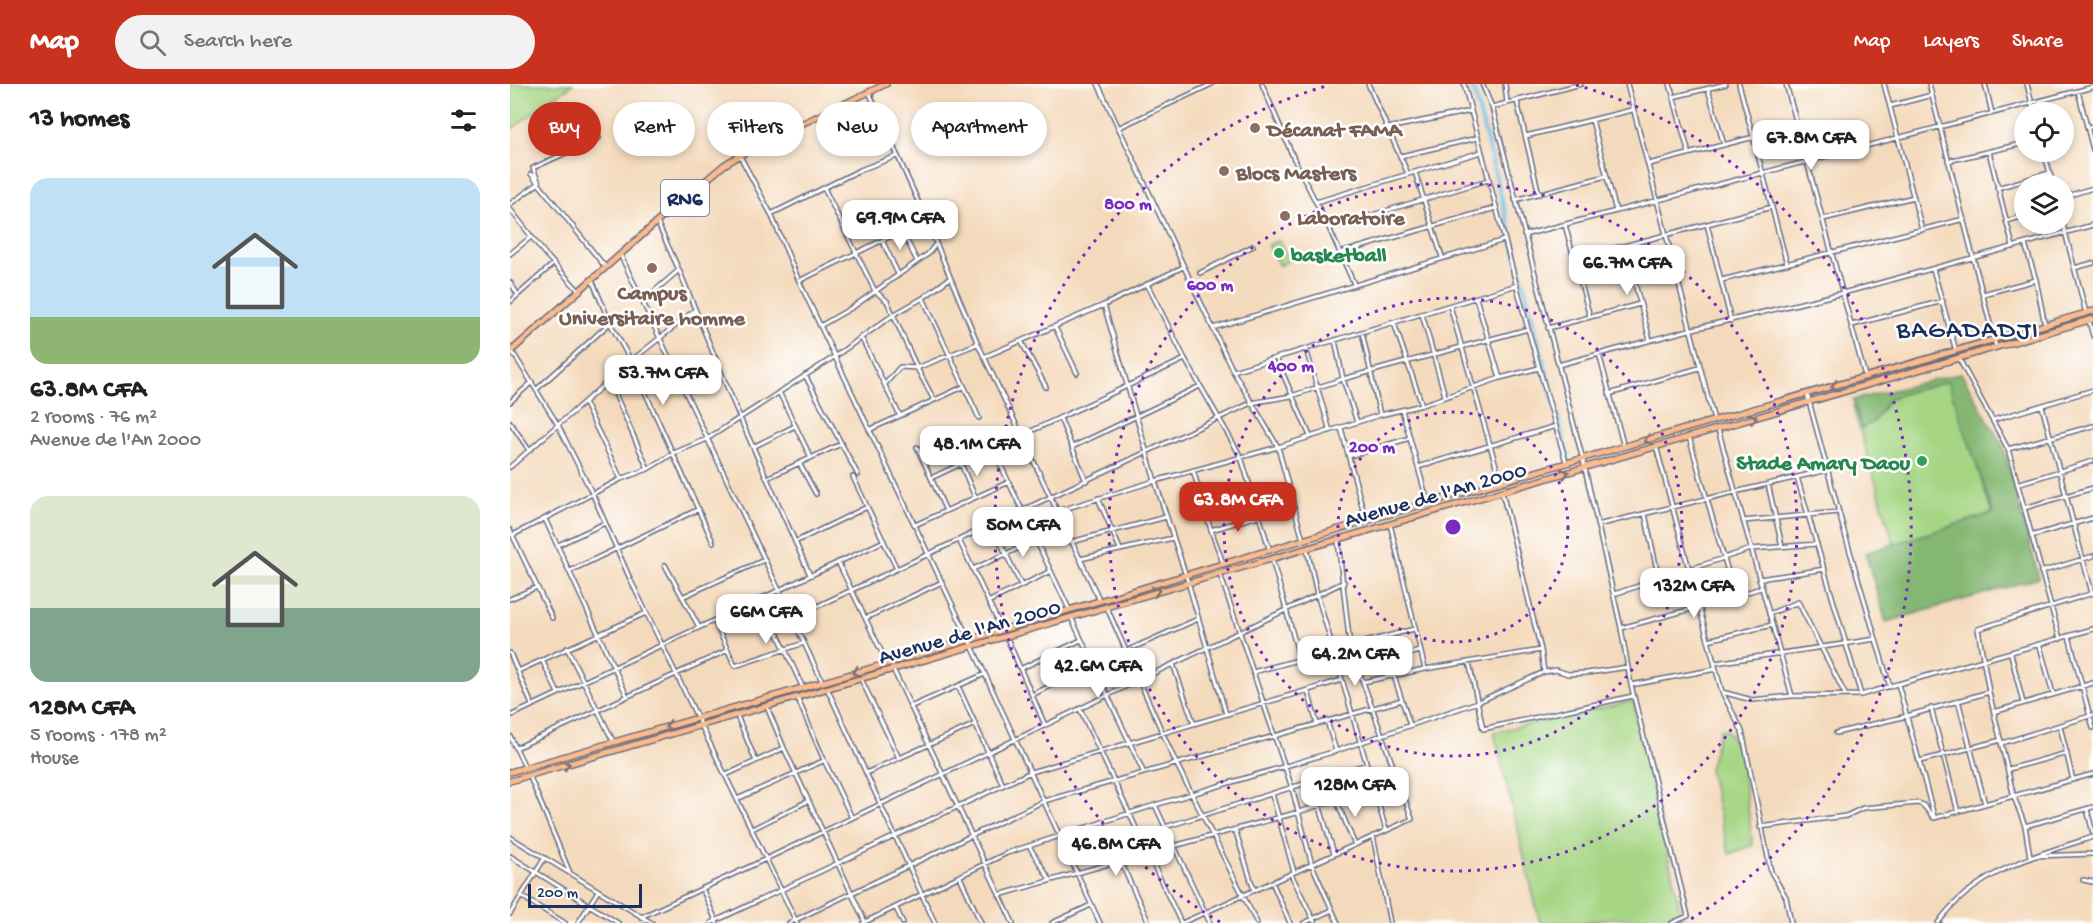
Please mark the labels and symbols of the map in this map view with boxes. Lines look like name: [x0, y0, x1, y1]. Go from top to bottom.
place label: Décanat FAMA: [1265, 119, 1404, 145]
pin: 67.8M CFA: [1742, 120, 1880, 171]
marker: Décanat FAMA: [1248, 121, 1262, 135]
place label: Blocs Masters: [1235, 162, 1358, 188]
marker: Blocs Masters: [1217, 164, 1231, 178]
road number: RN6: [661, 180, 709, 216]
text: 800 m: [1104, 195, 1152, 216]
pin: 69.9M CFA: [831, 200, 969, 251]
place label: Laboratoire: [1297, 207, 1405, 233]
marker: Laboratoire: [1278, 209, 1292, 223]
place label: basketball: [1290, 244, 1387, 270]
pin: 66.7M CFA: [1558, 245, 1696, 296]
marker: basketball: [1272, 246, 1286, 260]
marker: Campus Universitaire homme: [645, 261, 659, 275]
text: 600 m: [1187, 276, 1234, 297]
place label: Campus Universitaire homme: [559, 282, 746, 333]
district label: BAGADADJI: [1895, 317, 2040, 348]
pin: 53.7M CFA: [594, 355, 732, 406]
text: 400 m: [1267, 357, 1314, 378]
one-way arrow: [1830, 379, 1841, 391]
one-way arrow: [1747, 413, 1757, 425]
pin: 48.1M CFA: [908, 426, 1046, 477]
one-way arrow: [1643, 433, 1653, 446]
text: 200 m: [1349, 438, 1395, 459]
place label: Stade Amary Daou: [1736, 452, 1911, 478]
marker: Stade Amary Daou: [1915, 454, 1929, 468]
street label: Avenue de l'An 2000: [1342, 458, 1530, 535]
one-way arrow: [1559, 468, 1570, 480]
pin: 63.8M CFA: [1169, 482, 1307, 533]
pin: 50M CFA: [968, 507, 1078, 558]
centre of rings: [1443, 517, 1463, 537]
pin: 132M CFA: [1632, 568, 1756, 619]
one-way arrow: [1150, 586, 1161, 598]
pin: 66M CFA: [711, 594, 821, 645]
street label: Avenue de l'An 2000: [876, 595, 1064, 672]
pin: 64.2M CFA: [1286, 636, 1424, 687]
pin: 42.6M CFA: [1029, 648, 1167, 699]
one-way arrow: [851, 664, 861, 677]
one-way arrow: [664, 719, 675, 731]
one-way arrow: [560, 760, 571, 772]
pin: 128M CFA: [1293, 767, 1417, 818]
pin: 46.8M CFA: [1047, 826, 1185, 877]
scale bar: [528, 881, 642, 908]

